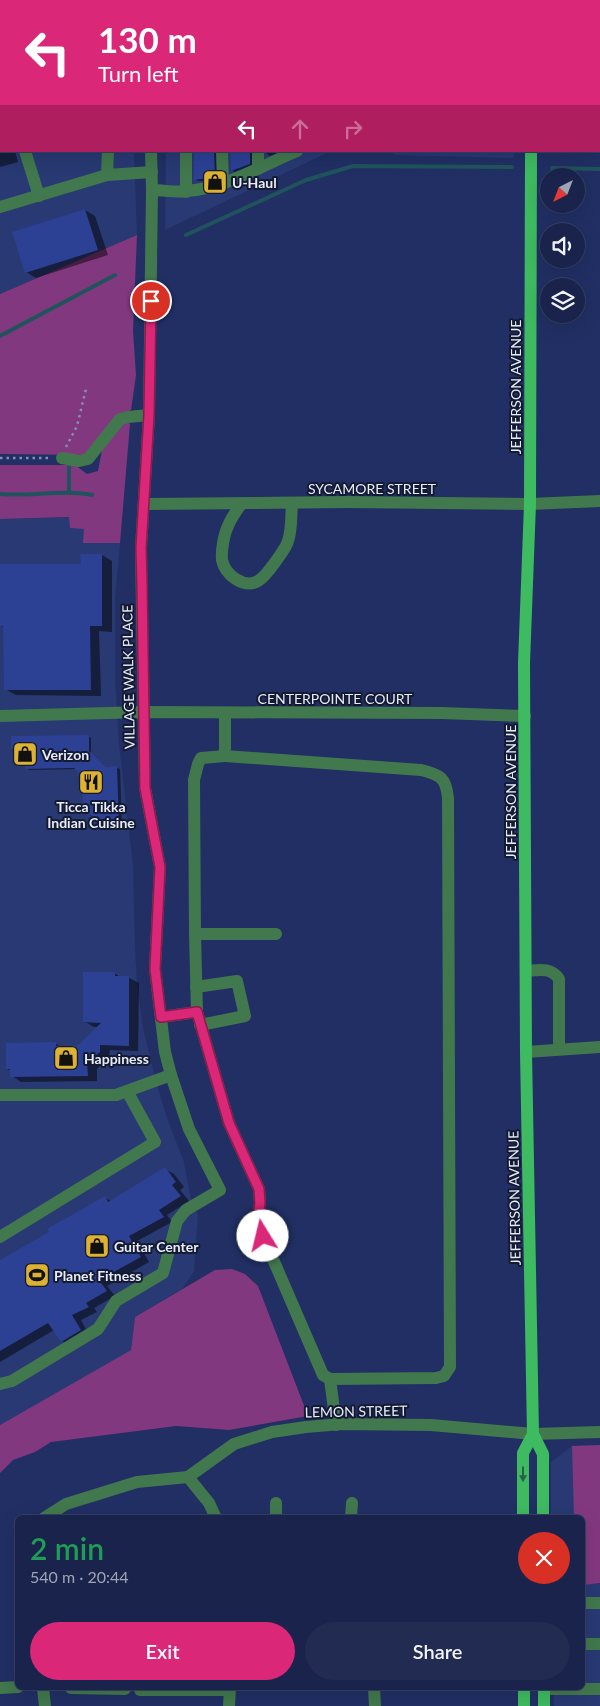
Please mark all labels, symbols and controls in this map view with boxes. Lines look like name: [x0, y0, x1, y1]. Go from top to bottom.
text: 130 m: [98, 18, 197, 60]
icon: left: [15, 20, 80, 85]
text: Turn left: [98, 60, 179, 87]
icon: left: [233, 115, 261, 143]
icon: ahead: [286, 115, 314, 143]
icon: right: [339, 115, 367, 143]
north arrow: [540, 168, 585, 212]
map controls: [540, 168, 585, 323]
shop icon: U-Haul: [202, 169, 228, 195]
place label: U-Haul: [232, 174, 277, 191]
button: sound: [540, 223, 585, 268]
button: layers: [540, 278, 585, 323]
pin: [130, 280, 172, 322]
icon: arrive: [137, 287, 165, 315]
street label: JEFFERSON AVENUE: [507, 320, 524, 454]
street label: SYCAMORE STREET: [308, 480, 437, 497]
street label: VILLAGE WALK PLACE: [118, 605, 138, 749]
street label: CENTERPOINTE COURT: [258, 690, 413, 707]
street label: JEFFERSON AVENUE: [502, 725, 519, 859]
shop icon: Verizon: [12, 741, 38, 767]
place label: Verizon: [41, 746, 89, 763]
restaurant icon: Ticca Tikka Indian Cuisine: [78, 769, 104, 795]
place label: Ticca Tikka Indian Cuisine: [47, 798, 135, 831]
shop icon: Happiness: [53, 1045, 79, 1071]
place label: Happiness: [84, 1050, 149, 1067]
street label: JEFFERSON AVENUE: [504, 1131, 524, 1265]
position arrow: [236, 1209, 288, 1261]
shop icon: Guitar Center: [84, 1233, 110, 1259]
place label: Guitar Center: [114, 1238, 199, 1255]
sports icon: Planet Fitness: [24, 1262, 50, 1288]
place label: Planet Fitness: [54, 1267, 142, 1284]
street label: LEMON STREET: [304, 1402, 408, 1420]
one-way arrow: [519, 1467, 527, 1483]
text: 2 min: [30, 1530, 104, 1566]
button: close: [518, 1532, 570, 1584]
text: 540 m · 20:44: [30, 1567, 129, 1586]
button: Exit: [30, 1622, 295, 1680]
button: Share: [305, 1622, 570, 1680]

